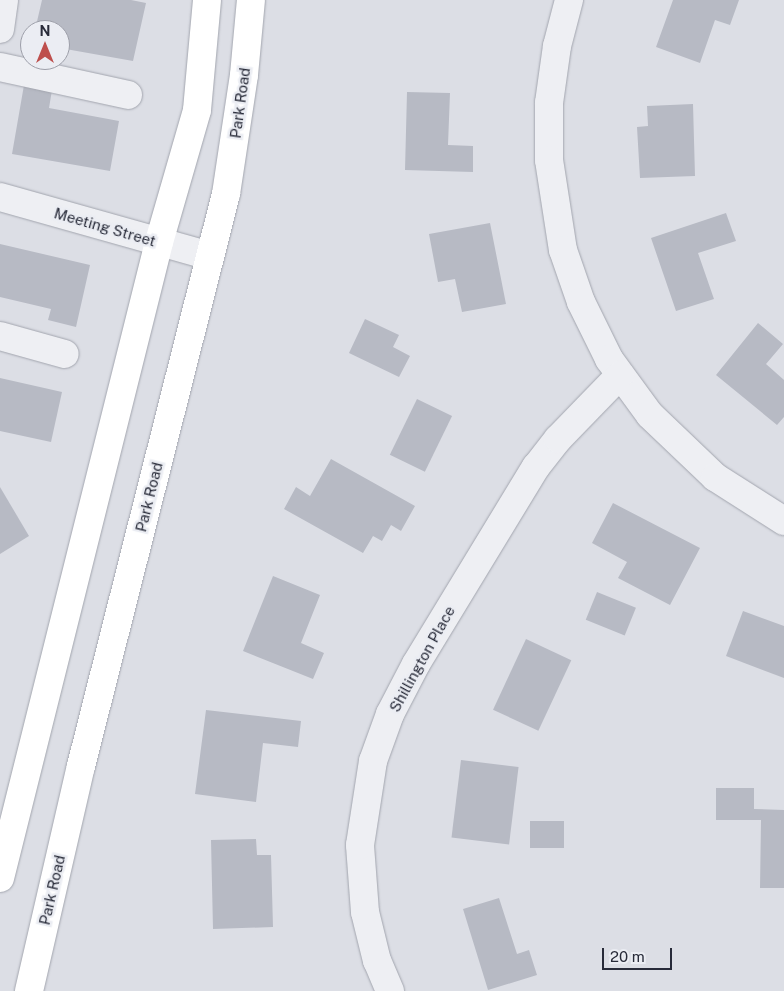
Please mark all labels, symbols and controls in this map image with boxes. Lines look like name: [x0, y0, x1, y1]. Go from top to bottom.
north arrow: [20, 20, 70, 70]
text: N: [40, 23, 50, 39]
street label: Park Road: [226, 67, 254, 139]
street label: Meeting Street: [52, 204, 158, 250]
street label: Park Road: [132, 460, 166, 534]
street label: Shillington Place: [385, 603, 459, 715]
street label: Park Road: [35, 853, 69, 927]
scale bar: [604, 938, 674, 970]
text: 20 m: [610, 948, 645, 965]

